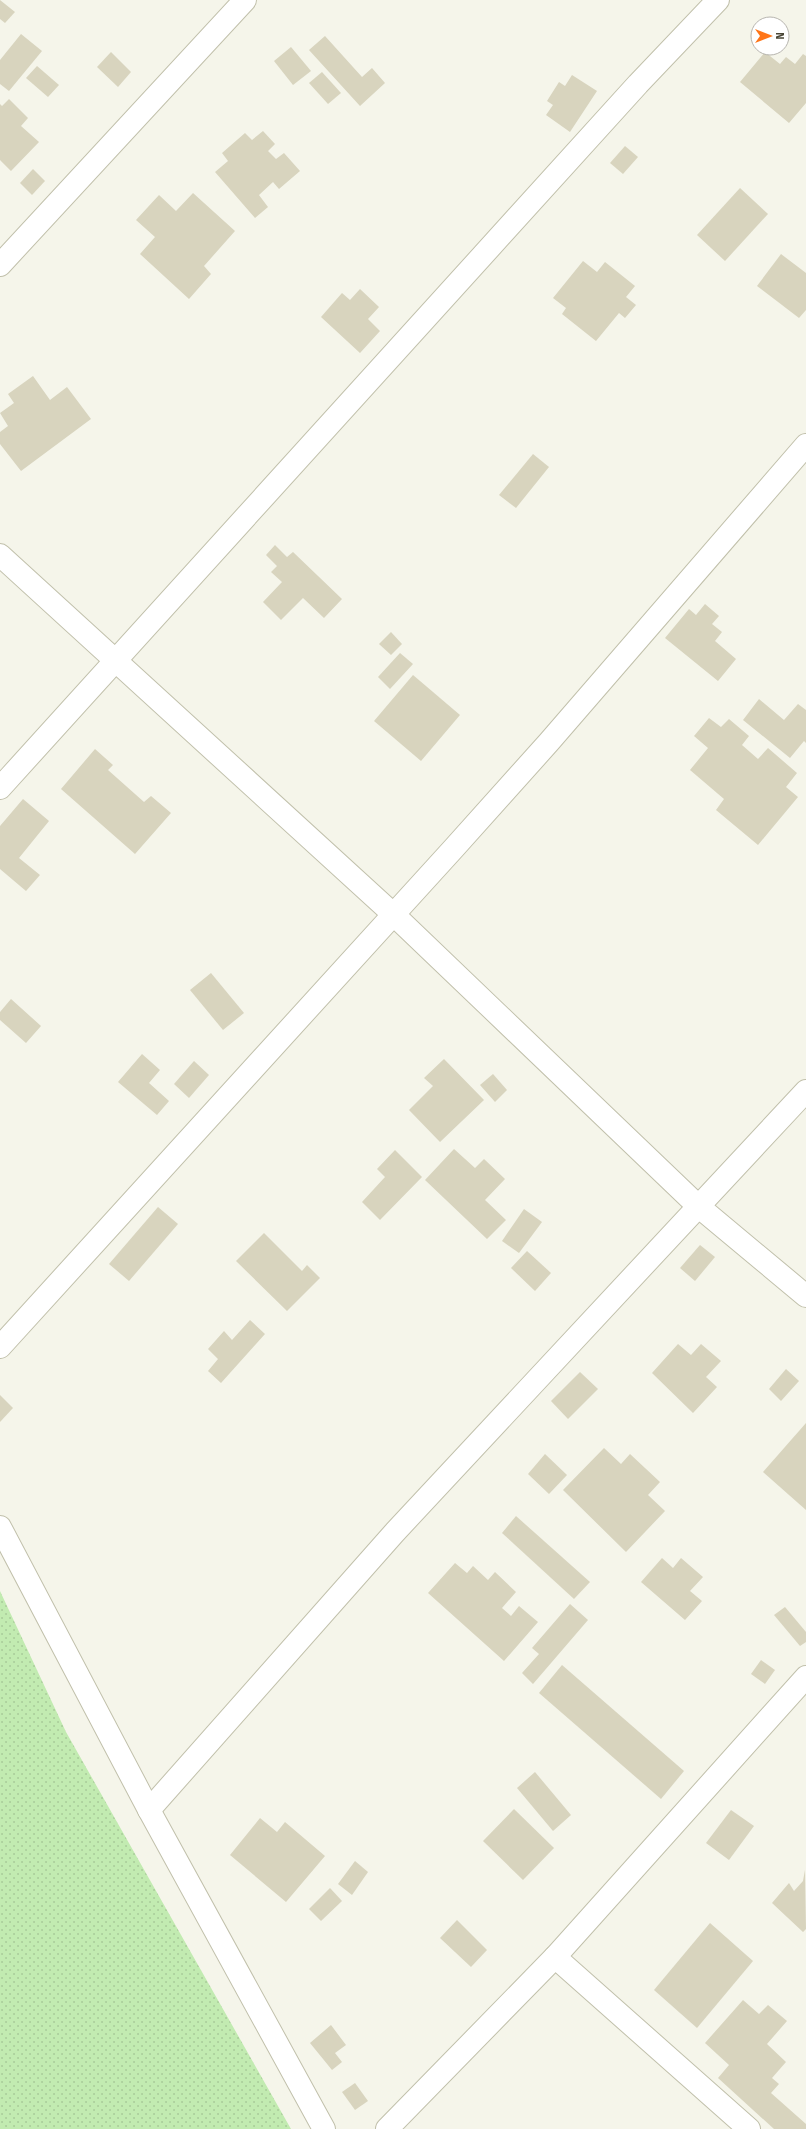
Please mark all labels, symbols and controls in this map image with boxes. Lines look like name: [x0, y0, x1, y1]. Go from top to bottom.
north arrow: [750, 16, 790, 56]
text: N: [773, 32, 786, 40]

